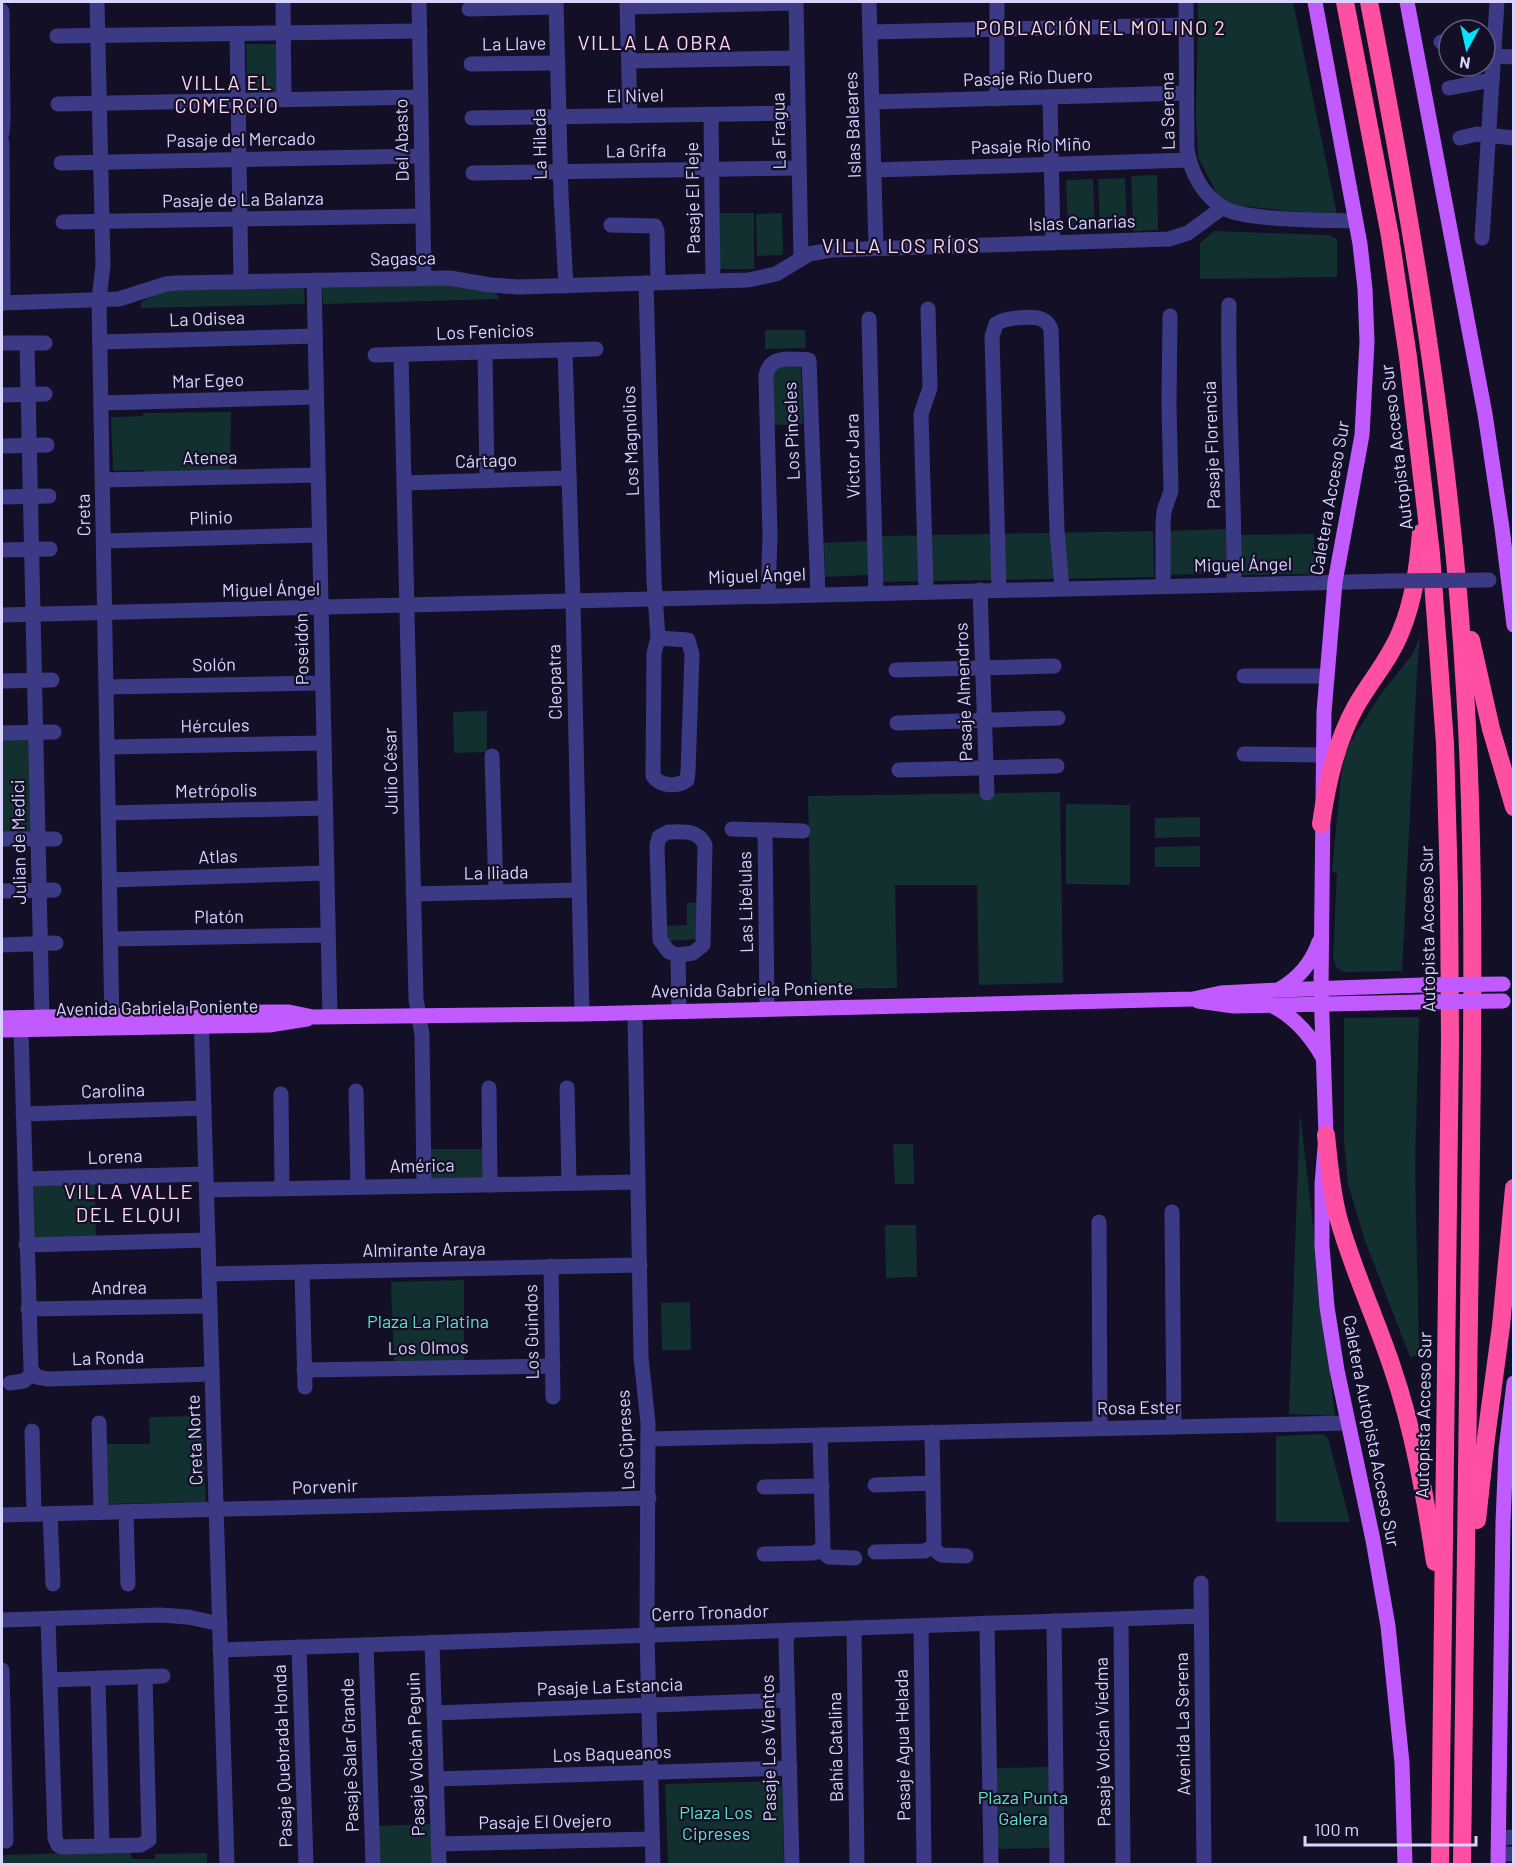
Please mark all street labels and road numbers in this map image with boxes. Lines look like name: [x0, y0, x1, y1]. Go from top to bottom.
street label: La Llave: [482, 31, 546, 55]
street label: Pasaje Río Duero: [963, 64, 1093, 90]
street label: Islas Baleares: [839, 71, 865, 179]
street label: La Serena: [1155, 72, 1179, 150]
street label: El Nivel: [606, 84, 664, 106]
street label: La Fragua: [766, 92, 790, 170]
street label: Del Abasto: [389, 98, 413, 182]
street label: La Hilada: [527, 108, 551, 180]
street label: Pasaje del Mercado: [166, 127, 316, 151]
street label: Pasaje Río Miño: [970, 132, 1092, 158]
street label: La Grifa: [606, 138, 666, 162]
street label: Pasaje El Fleje: [680, 142, 704, 254]
street label: Pasaje de La Balanza: [162, 187, 324, 211]
street label: Islas Canarias: [1028, 209, 1136, 235]
street label: Sagasca: [370, 246, 436, 270]
street label: La Odisea: [169, 306, 245, 330]
street label: Los Fenicios: [436, 318, 534, 344]
street label: Autopista Acceso Sur: [1375, 363, 1417, 531]
street label: Mar Egeo: [172, 368, 244, 392]
street label: Pasaje Florencia: [1198, 381, 1224, 509]
street label: Los Pinceles: [778, 382, 804, 481]
street label: Los Magnolios: [617, 385, 643, 497]
street label: Víctor Jara: [840, 413, 864, 499]
street label: Caletera Acceso Sur: [1305, 419, 1353, 577]
street label: Atenea: [182, 446, 238, 468]
street label: Cártago: [455, 448, 517, 472]
street label: Creta: [72, 494, 94, 537]
street label: Plinio: [189, 505, 233, 529]
street label: Miguel Ángel: [1194, 552, 1292, 576]
street label: Miguel Ángel: [708, 562, 806, 588]
street label: Miguel Ángel: [222, 577, 320, 601]
street label: Poseidón: [289, 613, 313, 685]
street label: Pasaje Almendros: [950, 622, 976, 762]
street label: Cleopatra: [542, 644, 566, 720]
street label: Solón: [192, 653, 236, 675]
street label: Hércules: [180, 713, 250, 737]
street label: Julio César: [378, 727, 402, 815]
street label: Metrópolis: [175, 778, 257, 802]
street label: Julian de Medici: [6, 779, 30, 905]
street label: Atlas: [198, 844, 238, 868]
street label: Autopista Acceso Sur: [1415, 845, 1439, 1013]
street label: Las Libélulas: [733, 851, 757, 953]
street label: La Iliada: [463, 860, 528, 884]
street label: Platón: [194, 905, 244, 927]
street label: Avenida Gabriela Poniente: [651, 976, 853, 1002]
street label: Avenida Gabriela Poniente: [56, 994, 258, 1020]
street label: Carolina: [81, 1078, 145, 1102]
street label: Lorena: [87, 1144, 143, 1168]
street label: América: [389, 1153, 455, 1177]
street label: Almirante Araya: [362, 1237, 486, 1261]
street label: Andrea: [91, 1276, 147, 1298]
street label: Los Guindos: [519, 1284, 543, 1380]
street label: Caletera Autopista Acceso Sur: [1339, 1313, 1405, 1549]
street label: Autopista Acceso Sur: [1411, 1331, 1435, 1499]
street label: Los Olmos: [387, 1335, 469, 1359]
street label: La Ronda: [71, 1345, 145, 1369]
street label: Los Cipreses: [611, 1389, 639, 1491]
street label: Creta Norte: [181, 1394, 207, 1486]
street label: Rosa Ester: [1097, 1395, 1182, 1419]
street label: Porvenir: [292, 1474, 359, 1498]
street label: Cerro Tronador: [651, 1599, 770, 1625]
street label: Avenida La Serena: [1170, 1652, 1194, 1796]
street label: Pasaje Volcán Viedma: [1090, 1657, 1114, 1827]
street label: Pasaje Quebrada Honda: [268, 1664, 296, 1848]
street label: Pasaje Agua Helada: [890, 1669, 914, 1821]
street label: Pasaje Volcán Peguin: [401, 1672, 429, 1837]
street label: Pasaje La Estancia: [536, 1672, 683, 1700]
street label: Pasaje Los Vientos: [756, 1674, 780, 1822]
street label: Pasaje Salar Grande: [335, 1678, 363, 1832]
street label: Bahía Catalina: [823, 1692, 847, 1802]
street label: Los Baqueanos: [552, 1740, 672, 1766]
street label: Pasaje El Ovejero: [478, 1809, 612, 1833]

